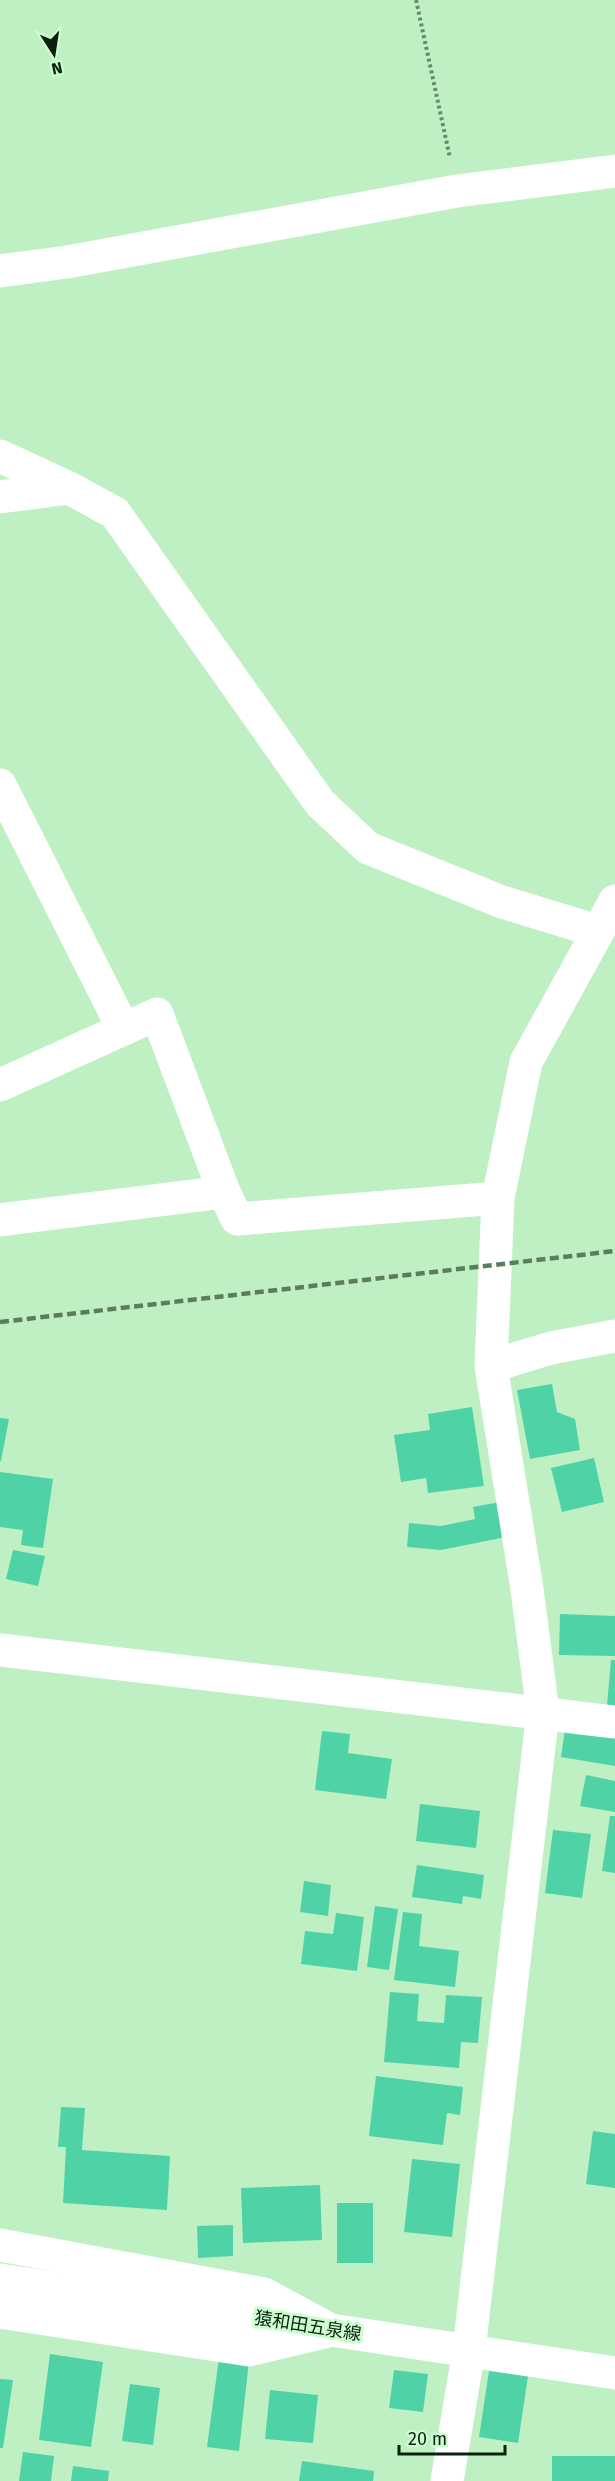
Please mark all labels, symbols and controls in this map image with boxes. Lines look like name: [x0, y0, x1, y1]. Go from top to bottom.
north arrow: [24, 24, 84, 84]
text: N: [50, 58, 64, 79]
street label: 猿和田五泉線: [253, 2307, 363, 2345]
scale bar: [399, 2418, 506, 2456]
text: 20 m: [408, 2428, 447, 2450]

